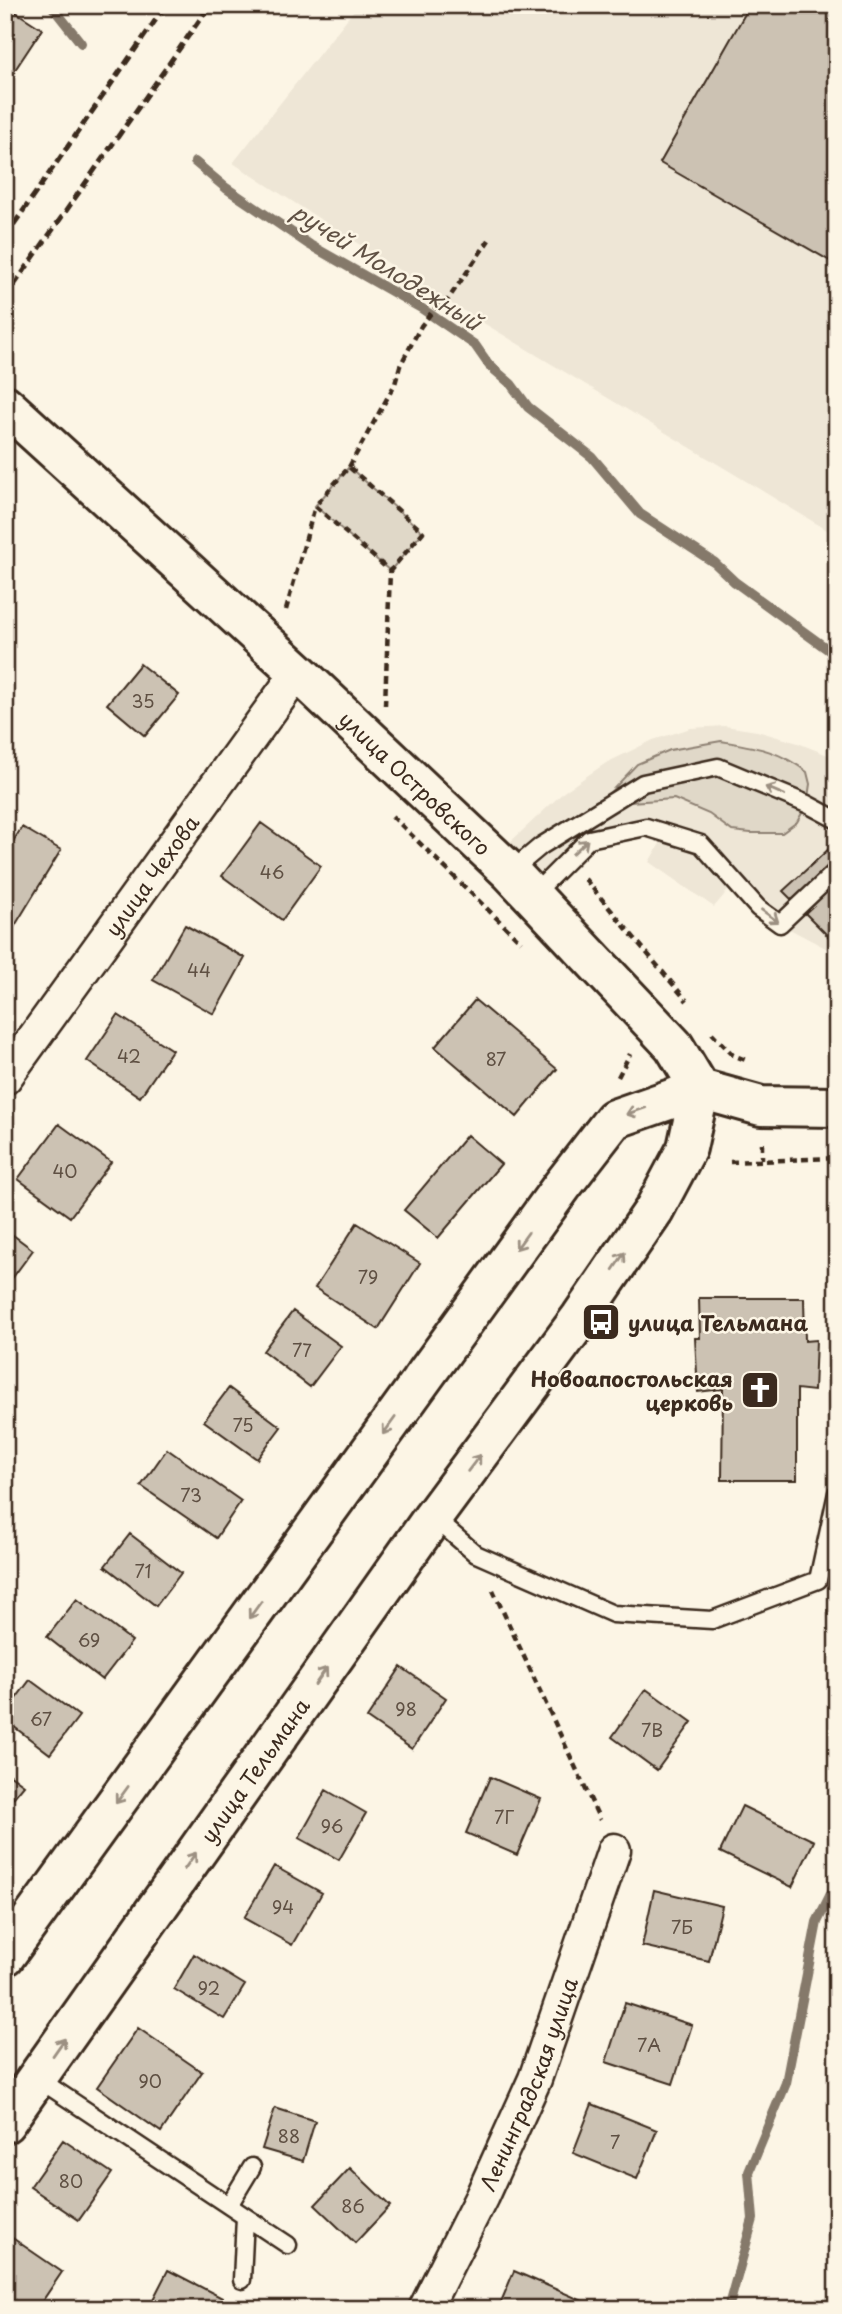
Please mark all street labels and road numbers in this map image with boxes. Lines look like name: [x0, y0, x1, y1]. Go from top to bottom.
street label: улица Островского: [332, 703, 499, 863]
street label: улица Чехова: [96, 808, 206, 943]
street label: улица Тельмана: [192, 1690, 317, 1849]
street label: Ленинградская улица: [471, 1972, 585, 2196]

